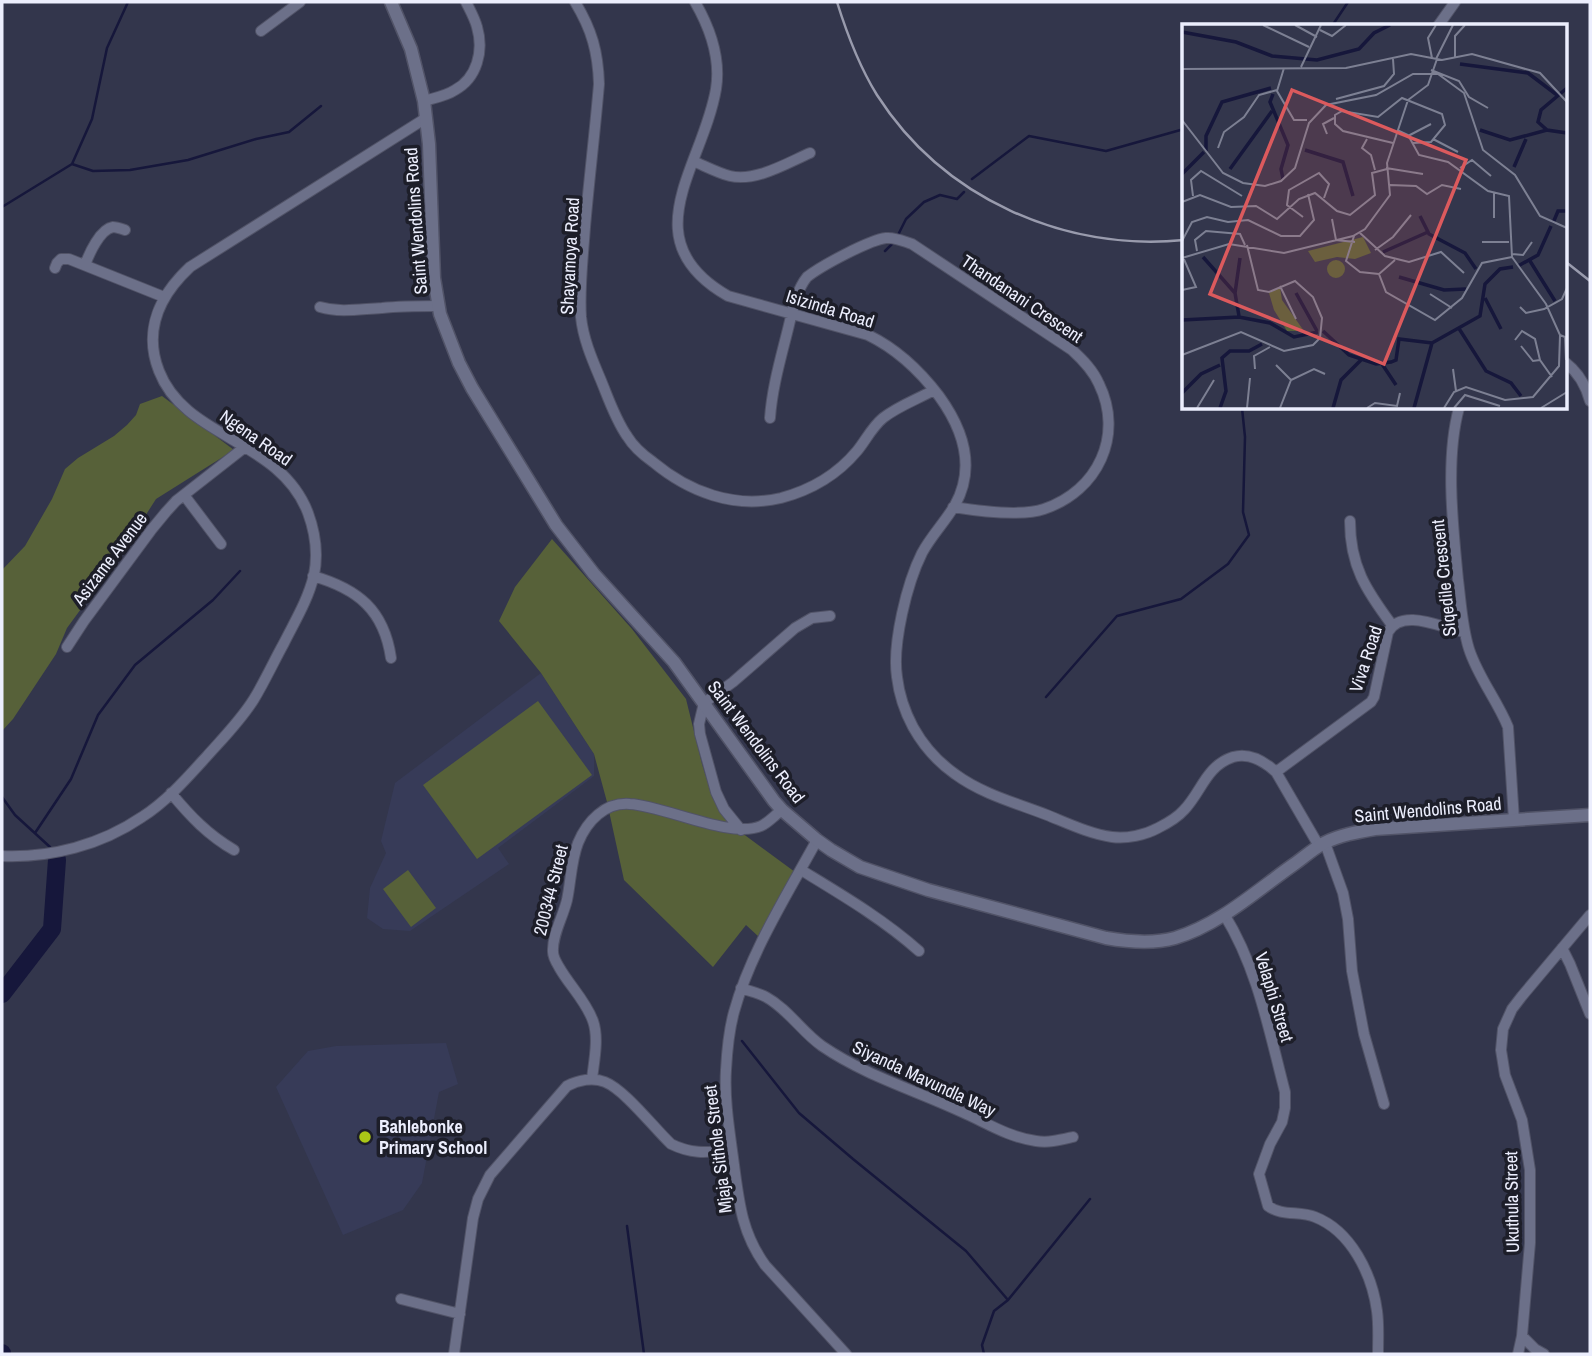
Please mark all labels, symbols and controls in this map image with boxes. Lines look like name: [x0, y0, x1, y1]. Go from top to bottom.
inset map: [1182, 24, 1568, 410]
street label: Saint Wendolins Road: [398, 147, 433, 295]
street label: Shayamoya Road: [554, 197, 585, 315]
street label: Thandanani Crescent: [956, 249, 1088, 349]
street label: Isizinda Road: [783, 283, 877, 334]
street label: Ngena Road: [215, 404, 297, 472]
street label: Asizame Avenue: [66, 507, 153, 611]
street label: Siqedile Crescent: [1425, 518, 1462, 638]
street label: Viva Road: [1343, 622, 1388, 695]
street label: Saint Wendolins Road: [702, 675, 811, 808]
street label: Saint Wendolins Road: [1353, 791, 1502, 828]
street label: 200344 Street: [527, 842, 574, 938]
street label: Velaphi Street: [1249, 949, 1300, 1045]
street label: Siyanda Mavundla Way: [849, 1034, 1000, 1123]
street label: Mjaja Sithole Street: [697, 1084, 738, 1215]
place label: Bahlebonke Primary School: [379, 1114, 487, 1160]
marker: Bahlebonke Primary School: [357, 1129, 373, 1145]
street label: Ukuthula Street: [1498, 1151, 1525, 1253]

